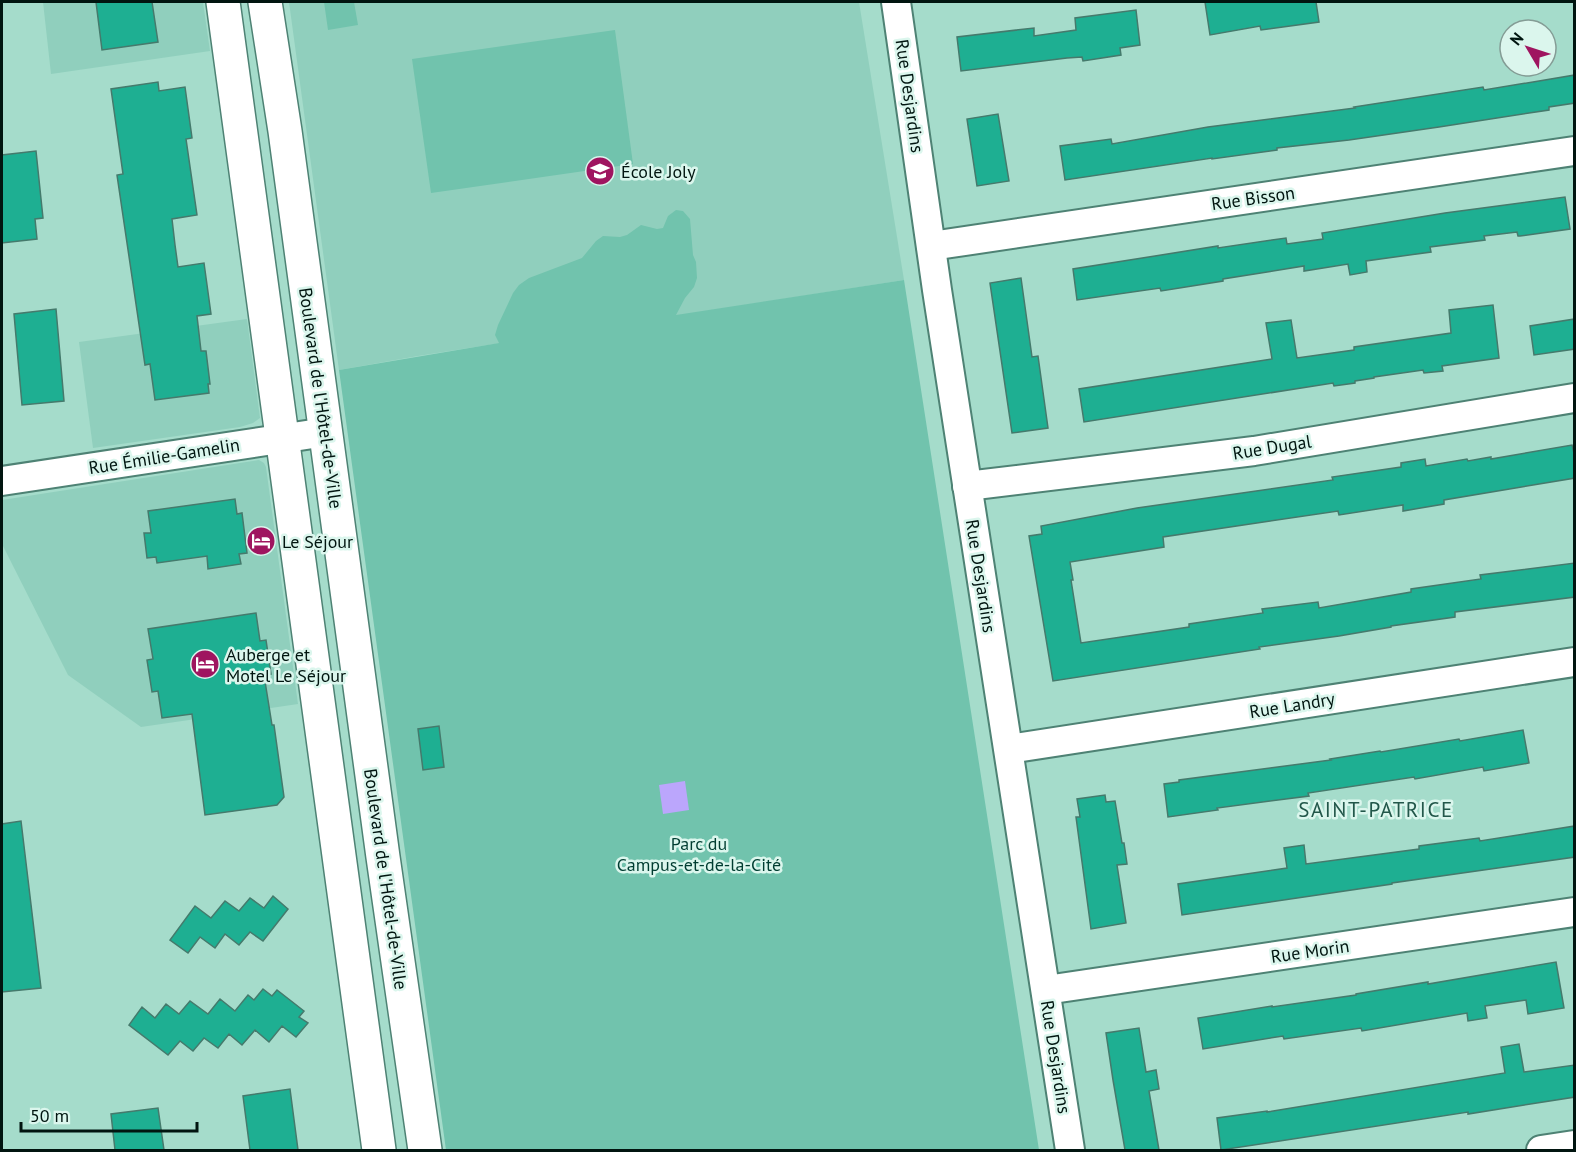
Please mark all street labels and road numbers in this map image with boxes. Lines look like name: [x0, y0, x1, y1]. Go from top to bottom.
street label: Rue Desjardins: [891, 38, 929, 154]
street label: Rue Bisson: [1210, 181, 1296, 215]
street label: Boulevard de l'Hôtel-de-Ville: [294, 286, 348, 510]
street label: Rue Dugal: [1231, 429, 1314, 465]
street label: Rue Émilie-Gamelin: [87, 433, 241, 479]
street label: Rue Desjardins: [961, 518, 1001, 634]
street label: Rue Landry: [1248, 687, 1337, 723]
street label: Boulevard de l'Hôtel-de-Ville: [359, 767, 413, 991]
street label: Rue Morin: [1269, 934, 1351, 968]
street label: Rue Desjardins: [1036, 999, 1076, 1115]

